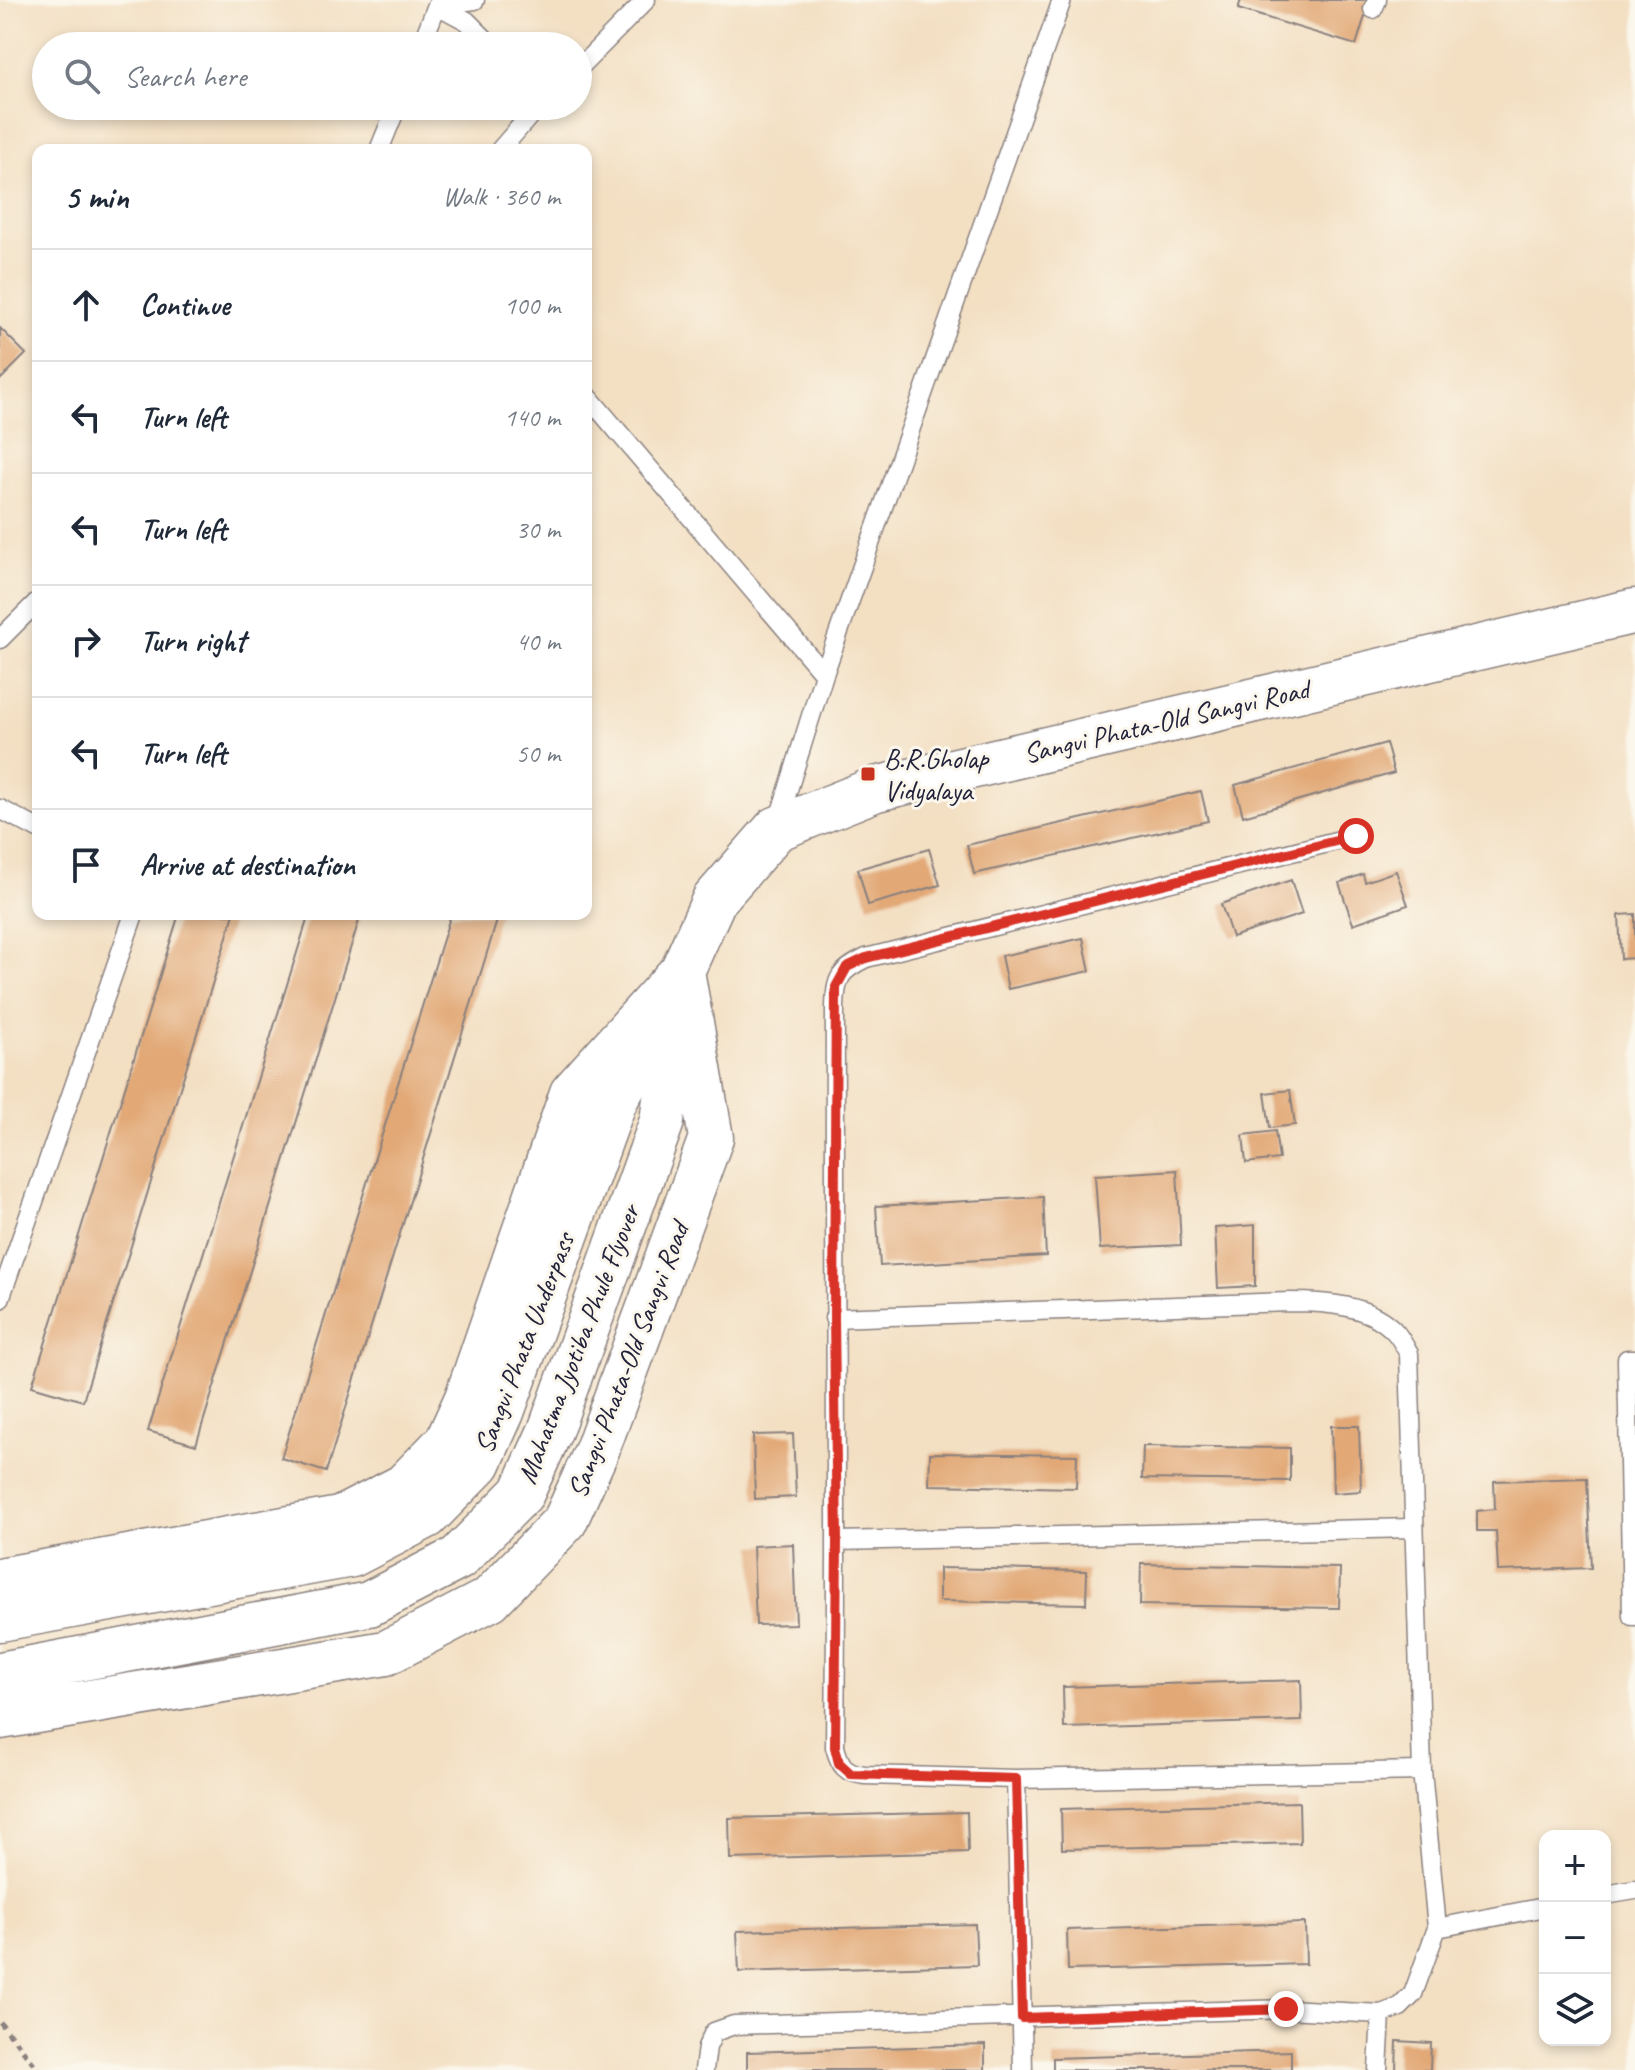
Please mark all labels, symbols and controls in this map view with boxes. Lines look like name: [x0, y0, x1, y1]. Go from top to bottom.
search box: [32, 32, 592, 120]
icon: search: [60, 54, 104, 98]
text: Search here: [124, 57, 246, 95]
text: 5 min: [64, 175, 129, 218]
text: Walk · 360 m: [443, 180, 560, 213]
icon: ahead: [64, 283, 108, 327]
text: Continue: [140, 286, 230, 324]
text: 100 m: [504, 289, 560, 322]
icon: left: [64, 395, 108, 439]
text: Turn left: [140, 398, 227, 436]
text: 140 m: [504, 401, 560, 434]
icon: left: [64, 507, 108, 551]
text: Turn left: [140, 510, 227, 548]
text: 30 m: [516, 513, 560, 546]
icon: right: [64, 619, 108, 663]
text: Turn right: [140, 622, 245, 660]
text: 40 m: [516, 625, 560, 658]
street label: Sangvi Phata-Old Sangvi Road: [1020, 670, 1316, 771]
icon: left: [64, 731, 108, 775]
text: Turn left: [140, 734, 227, 772]
text: 50 m: [516, 737, 560, 770]
place label: B.R.Gholap Vidyalaya: [884, 741, 990, 808]
marker: B.R.Gholap Vidyalaya: [859, 765, 877, 783]
route start: [1338, 818, 1374, 854]
icon: arrive: [64, 843, 108, 887]
text: Arrive at destination: [140, 846, 355, 884]
street label: Mahatma Jyotiba Phule Flyover: [509, 1198, 648, 1488]
street label: Sangvi Phata-Old Sangvi Road: [559, 1214, 698, 1503]
street label: Sangvi Phata Underpass: [466, 1226, 583, 1458]
map controls: [1539, 1830, 1611, 2046]
button: +: [1539, 1830, 1611, 1902]
button: −: [1539, 1902, 1611, 1974]
button: layers: [1539, 1974, 1611, 2046]
route end: [1268, 1991, 1304, 2027]

